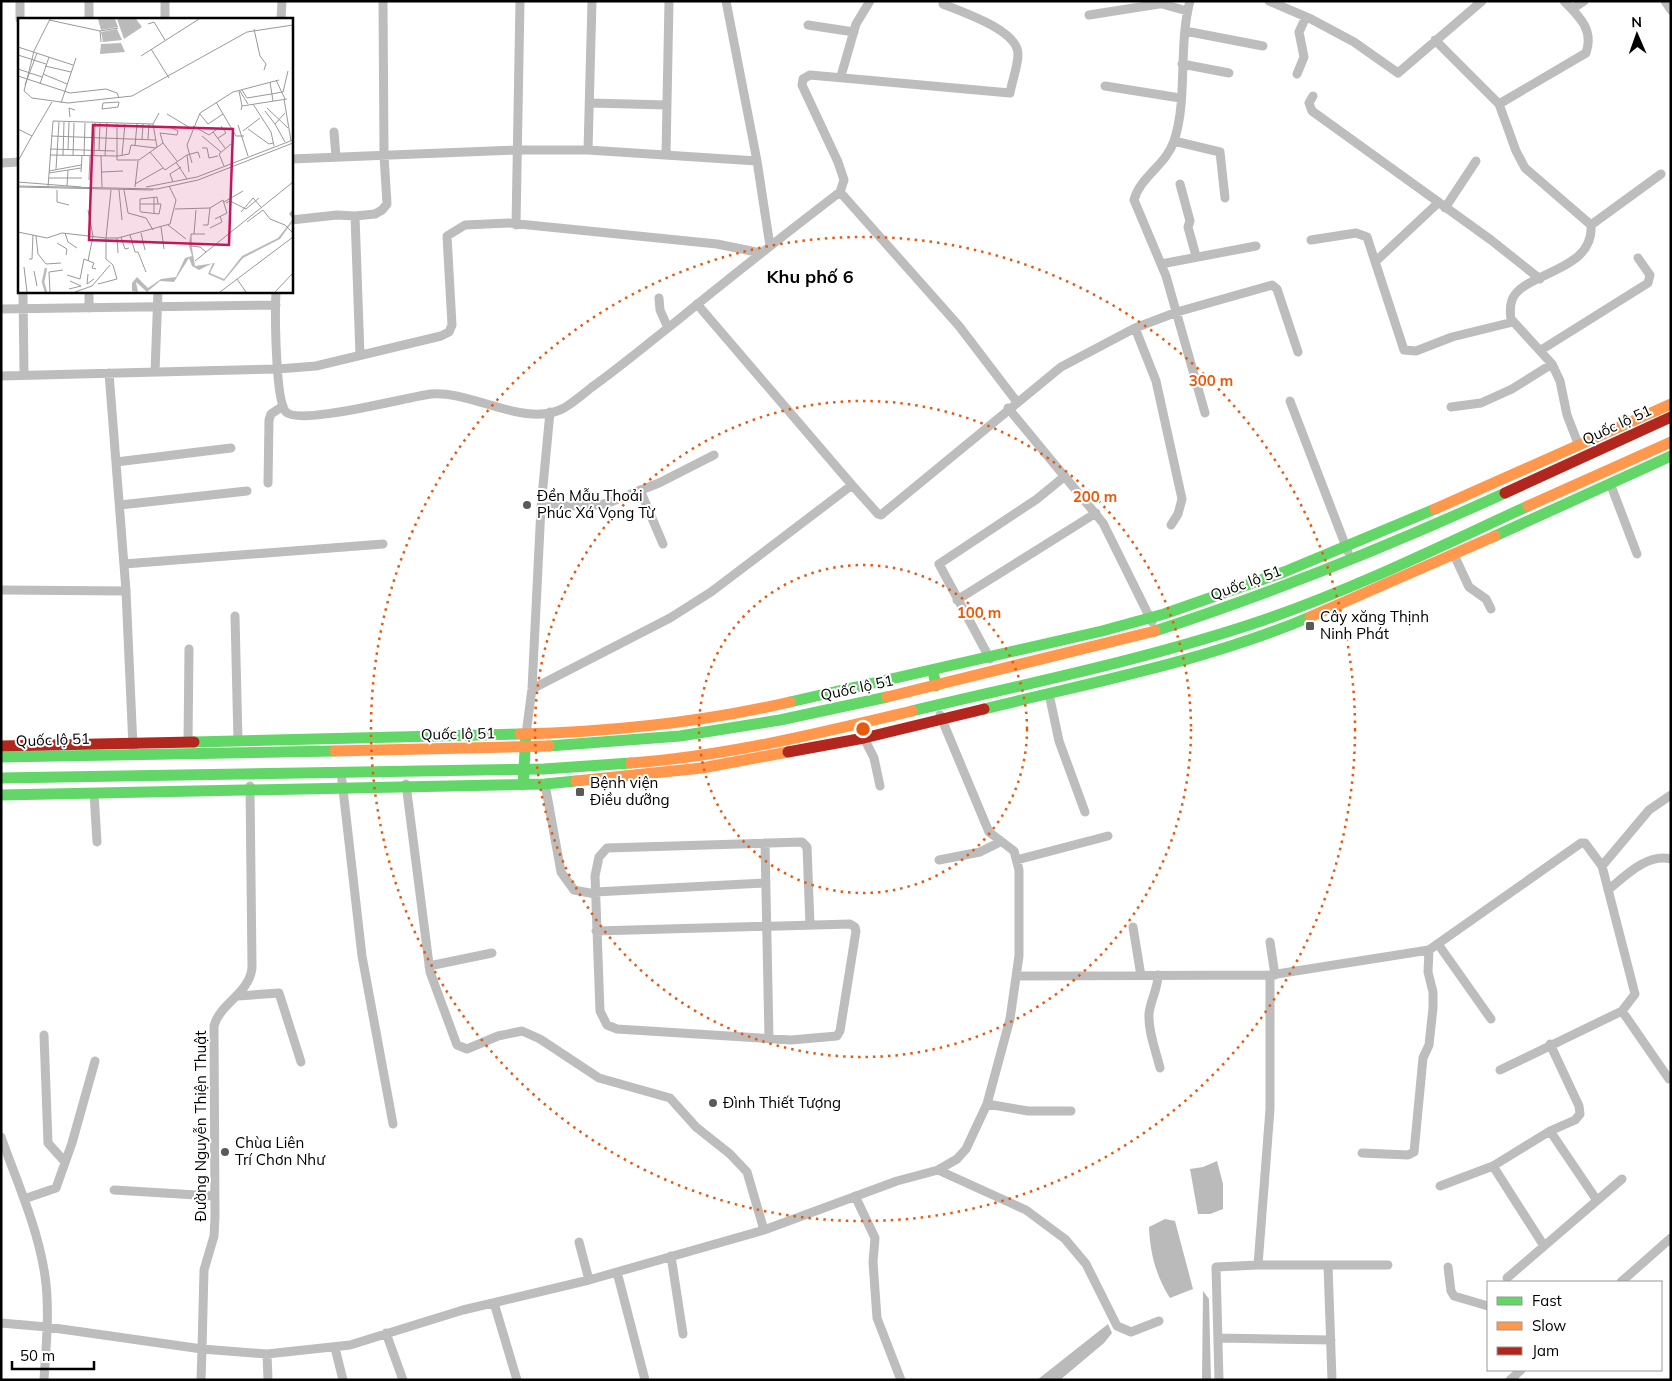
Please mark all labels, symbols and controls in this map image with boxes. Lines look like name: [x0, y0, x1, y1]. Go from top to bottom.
north arrow: [1612, 10, 1662, 60]
text: N: [1631, 13, 1642, 31]
inset map: [18, 18, 292, 292]
district label: Khu phố 6: [767, 265, 854, 288]
text: 300 m: [1189, 371, 1233, 390]
street label: Quốc lộ 51: [1579, 400, 1654, 449]
place label: Đền Mẫu Thoải Phúc Xá Vọng Từ: [537, 486, 656, 522]
text: 200 m: [1073, 487, 1117, 506]
marker: Đền Mẫu Thoải Phúc Xá Vọng Từ: [521, 499, 533, 511]
street label: Quốc lộ 51: [1208, 561, 1284, 604]
text: 100 m: [957, 603, 1001, 622]
place label: Cây xăng Thịnh Ninh Phát: [1320, 607, 1429, 643]
marker: Cây xăng Thịnh Ninh Phát: [1304, 620, 1316, 632]
street label: Quốc lộ 51: [819, 671, 895, 705]
centre of rings: [854, 720, 872, 738]
street label: Quốc lộ 51: [421, 723, 495, 744]
street label: Quốc lộ 51: [16, 729, 90, 750]
place label: Bệnh viện Điều dưỡng: [590, 773, 670, 809]
marker: Bệnh viện Điều dưỡng: [574, 786, 586, 798]
street label: Đường Nguyễn Thiện Thuật: [191, 1031, 210, 1221]
place label: Đình Thiết Tượng: [723, 1093, 841, 1112]
marker: Đình Thiết Tượng: [707, 1097, 719, 1109]
place label: Chùa Liên Trí Chơn Như: [235, 1133, 326, 1169]
marker: Chùa Liên Trí Chơn Như: [219, 1146, 231, 1158]
legend: [1487, 1281, 1662, 1371]
text: Fast: [1532, 1291, 1562, 1310]
text: Slow: [1532, 1316, 1566, 1335]
scale bar: [12, 1338, 95, 1370]
text: Jam: [1532, 1341, 1559, 1360]
text: 50 m: [20, 1346, 55, 1365]

